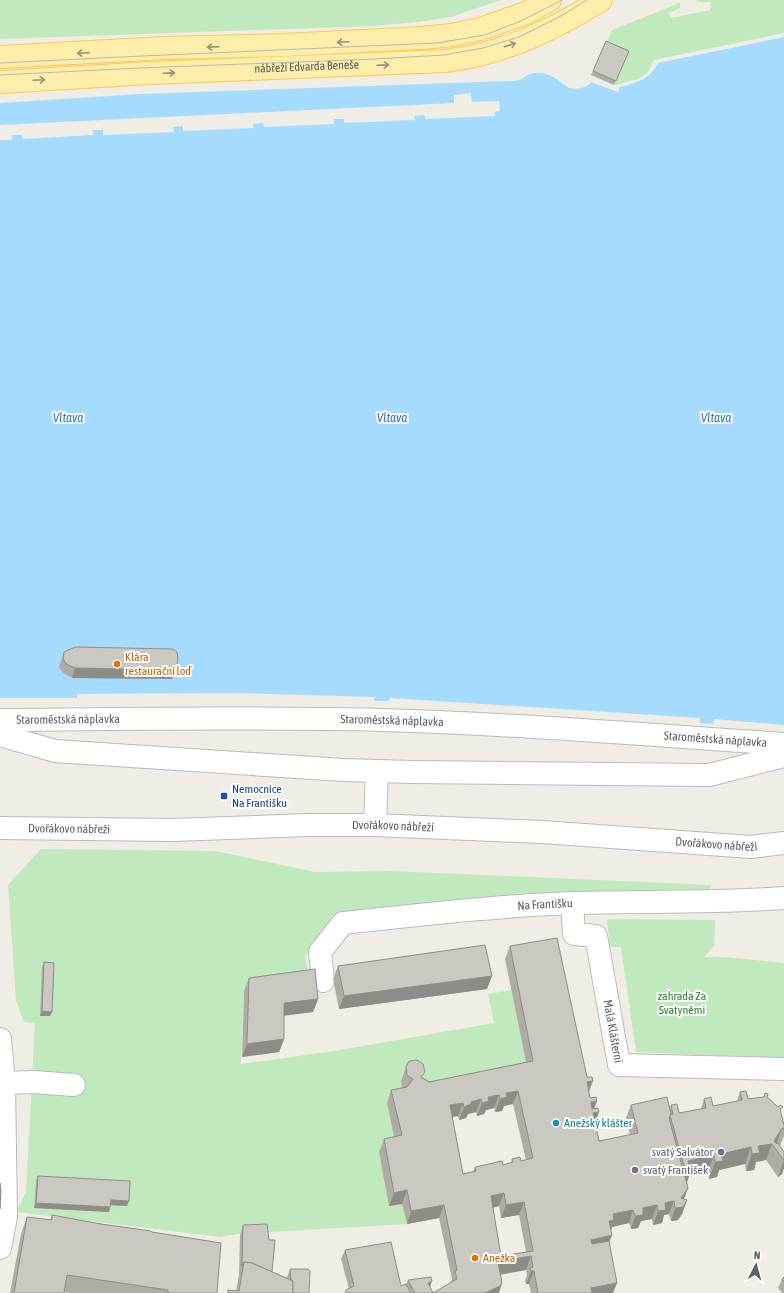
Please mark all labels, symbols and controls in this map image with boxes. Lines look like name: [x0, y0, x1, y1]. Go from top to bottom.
one-way arrow: [337, 39, 350, 46]
one-way arrow: [504, 41, 516, 49]
one-way arrow: [207, 43, 220, 51]
one-way arrow: [77, 49, 90, 56]
street label: nábřeží Edvarda Beneše: [254, 57, 359, 76]
one-way arrow: [376, 61, 389, 68]
one-way arrow: [162, 69, 175, 76]
one-way arrow: [32, 76, 45, 83]
water label: Vltava: [53, 410, 83, 425]
water label: Vltava: [377, 410, 407, 425]
water label: Vltava: [701, 410, 731, 425]
place label: Klára restaurační loď: [125, 650, 192, 678]
marker: Klára restaurační loď: [112, 659, 122, 669]
street label: Staroměstská náplavka: [16, 712, 120, 727]
street label: Staroměstská náplavka: [340, 712, 444, 729]
street label: Staroměstská náplavka: [663, 729, 768, 750]
place label: Nemocnice Na Františku: [232, 782, 287, 810]
marker: Nemocnice Na Františku: [219, 791, 229, 801]
street label: Dvořákovo nábřeží: [352, 818, 434, 834]
street label: Dvořákovo nábřeží: [28, 821, 110, 836]
street label: Dvořákovo nábřeží: [675, 835, 758, 854]
street label: Na Františku: [517, 896, 573, 913]
park label: zahrada Za Svatyněmi: [658, 989, 706, 1017]
street label: Malá Klášterní: [600, 999, 626, 1064]
place label: Anežský klášter: [564, 1116, 633, 1130]
marker: Anežský klášter: [551, 1118, 561, 1128]
place label: svatý Salvátor: [652, 1145, 713, 1159]
marker: svatý Salvátor: [716, 1147, 726, 1157]
place label: svatý František: [643, 1163, 709, 1177]
marker: svatý František: [630, 1165, 640, 1175]
north arrow: [736, 1245, 776, 1285]
text: N: [753, 1249, 761, 1261]
place label: Anežka: [483, 1251, 515, 1265]
marker: Anežka: [470, 1253, 480, 1263]

